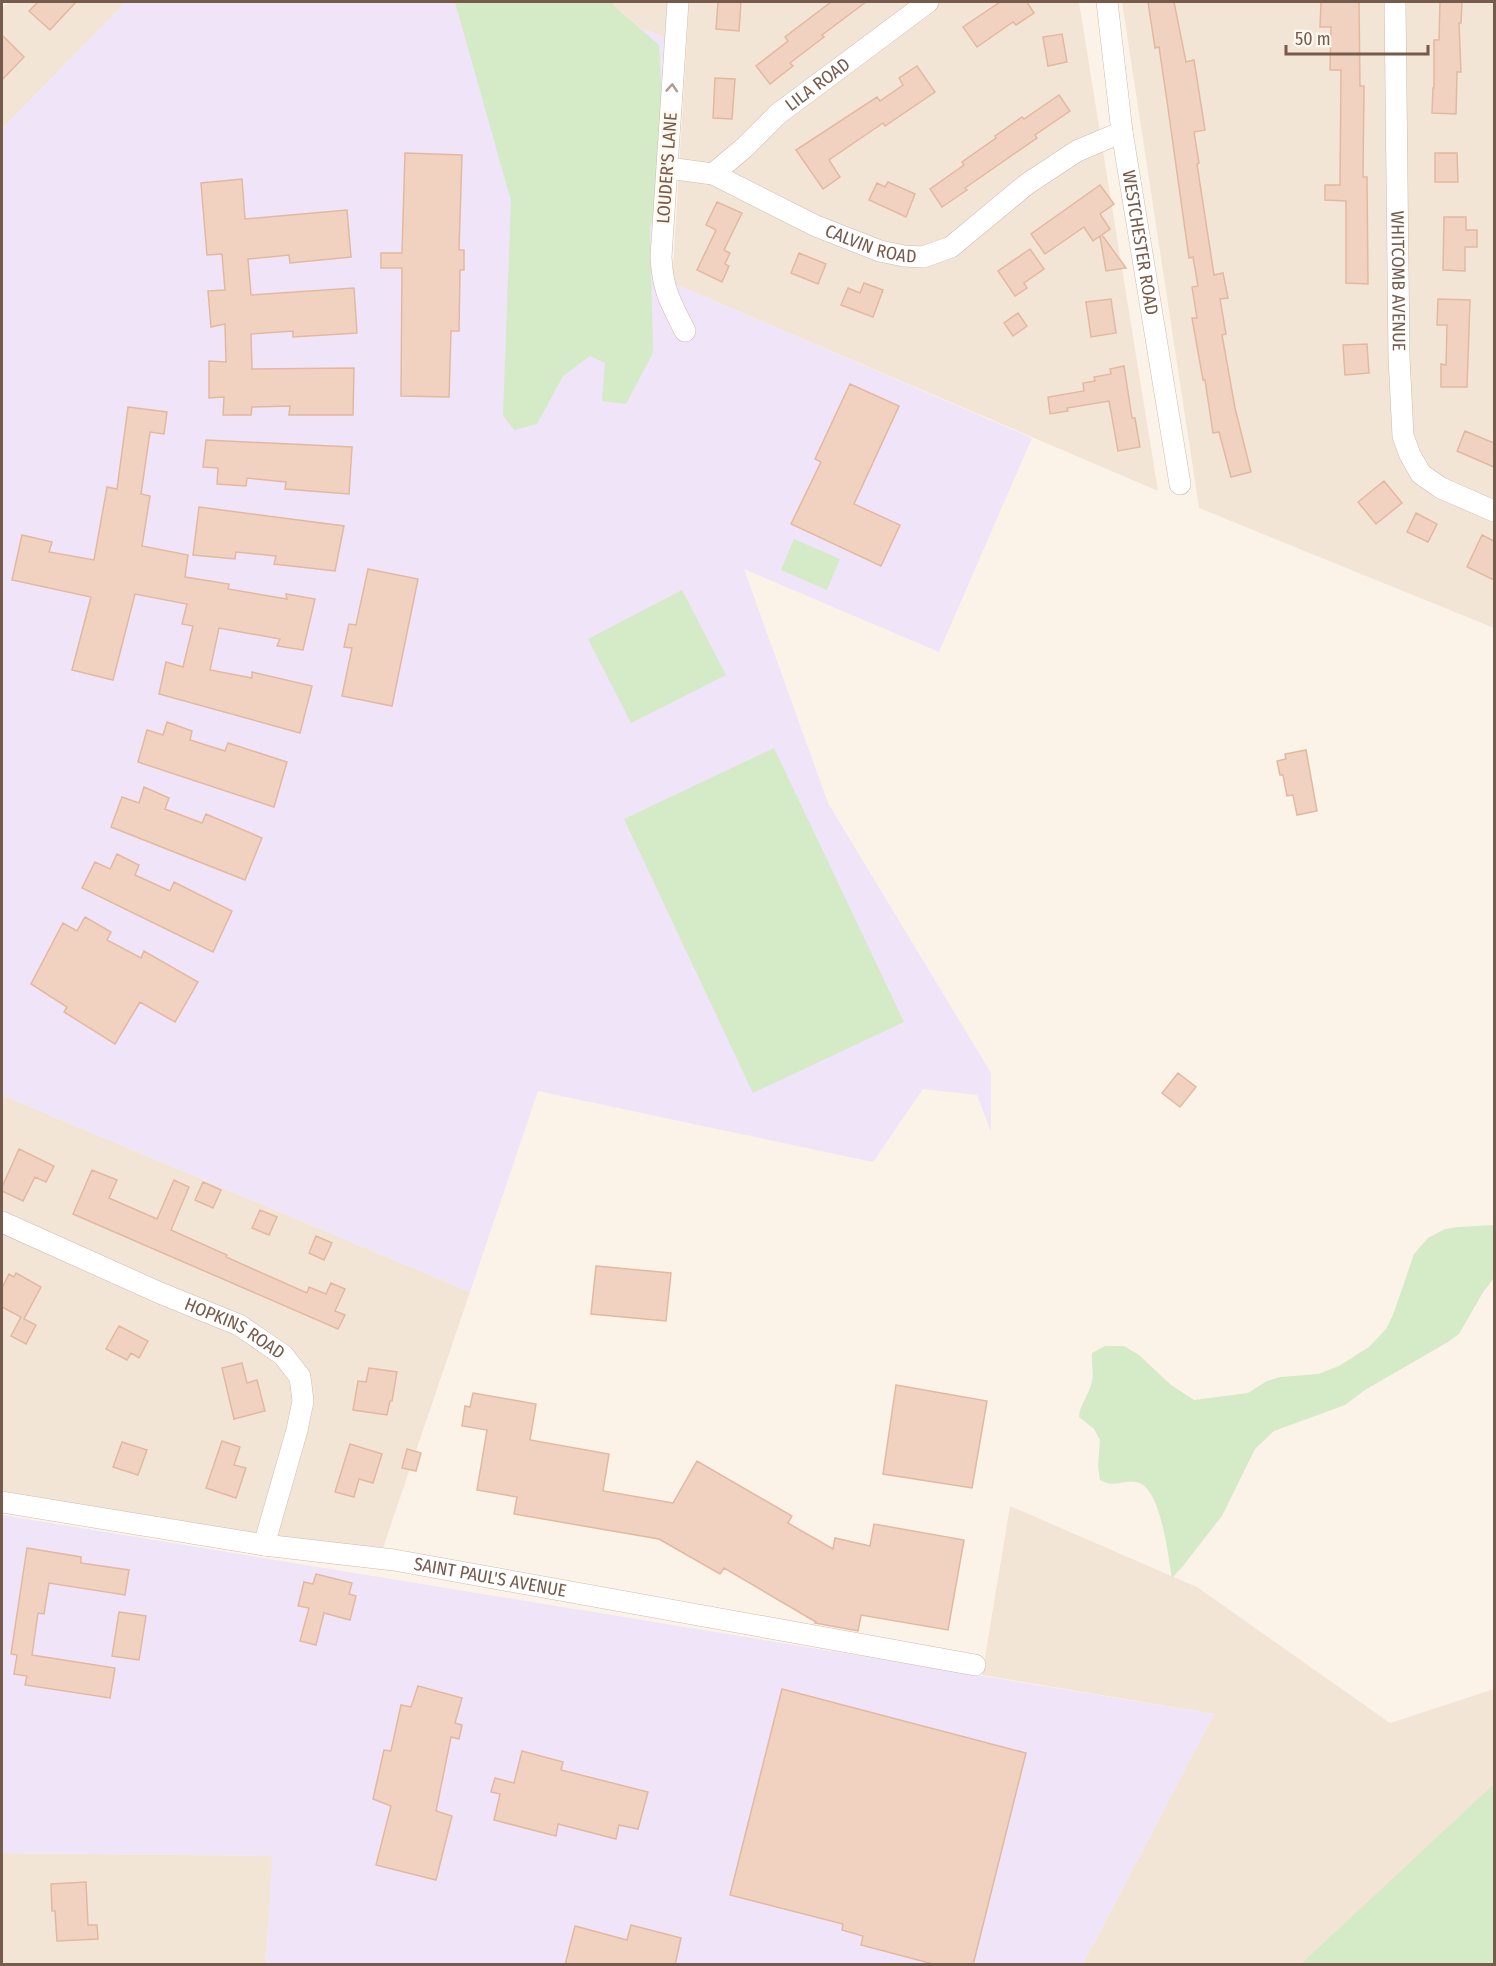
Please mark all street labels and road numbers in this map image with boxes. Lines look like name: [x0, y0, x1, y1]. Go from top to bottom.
street label: LILA ROAD: [781, 53, 854, 116]
street label: LOUDER'S LANE: [652, 112, 682, 224]
street label: WESTCHESTER ROAD: [1117, 169, 1163, 317]
street label: WHITCOMB AVENUE: [1386, 211, 1410, 351]
street label: CALVIN ROAD: [822, 220, 917, 268]
street label: HOPKINS ROAD: [181, 1293, 289, 1364]
street label: SAINT PAUL'S AVENUE: [412, 1553, 568, 1602]

